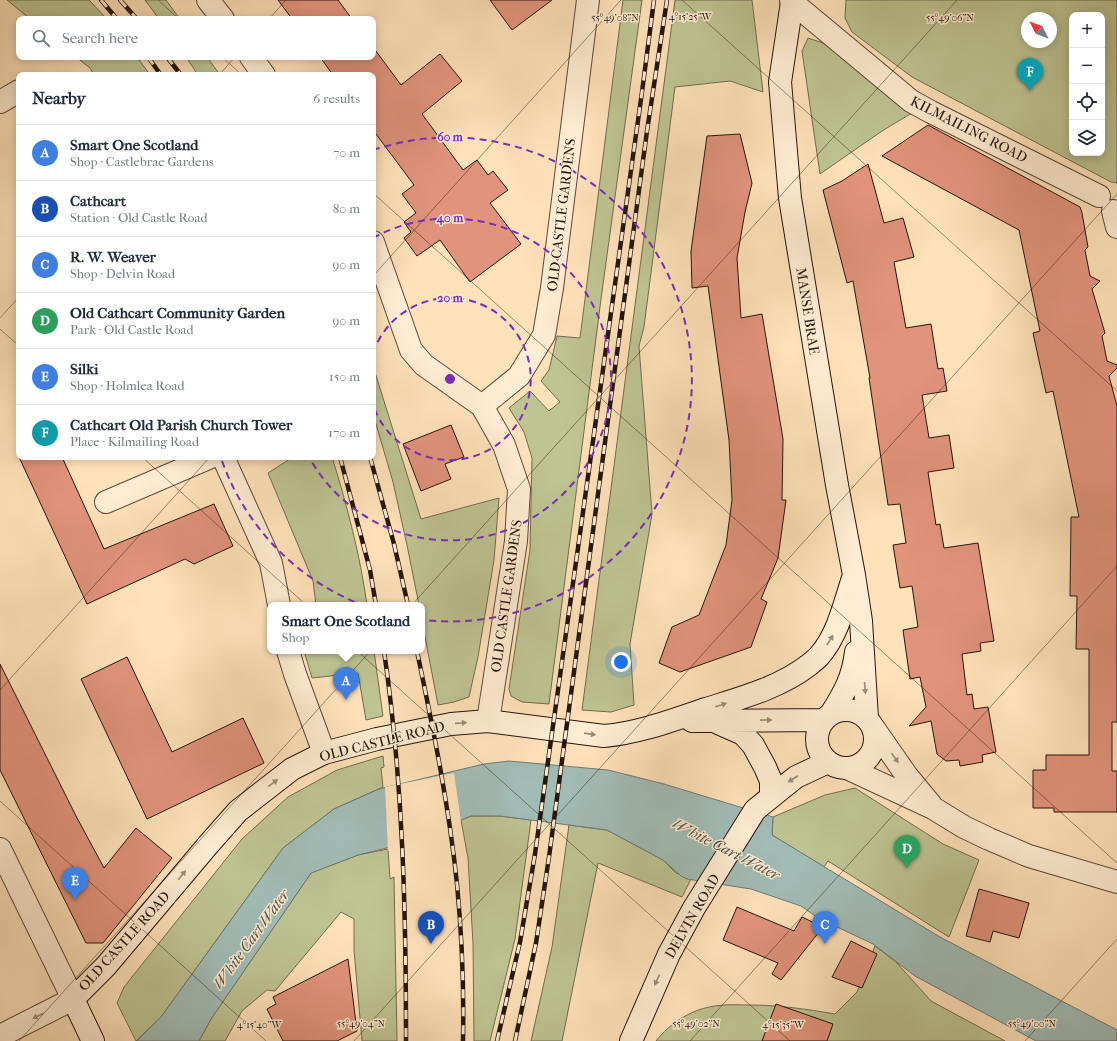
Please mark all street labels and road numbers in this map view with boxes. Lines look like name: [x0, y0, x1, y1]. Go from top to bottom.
street label: KILMAILING ROAD: [907, 93, 1030, 166]
street label: OLD CASTLE GARDENS: [544, 138, 579, 293]
street label: MANSE BRAE: [792, 266, 823, 356]
street label: OLD CASTLE GARDENS: [487, 519, 526, 674]
street label: OLD CASTLE ROAD: [318, 718, 447, 765]
street label: DELVIN ROAD: [661, 871, 724, 962]
street label: OLD CASTLE ROAD: [75, 888, 174, 995]

